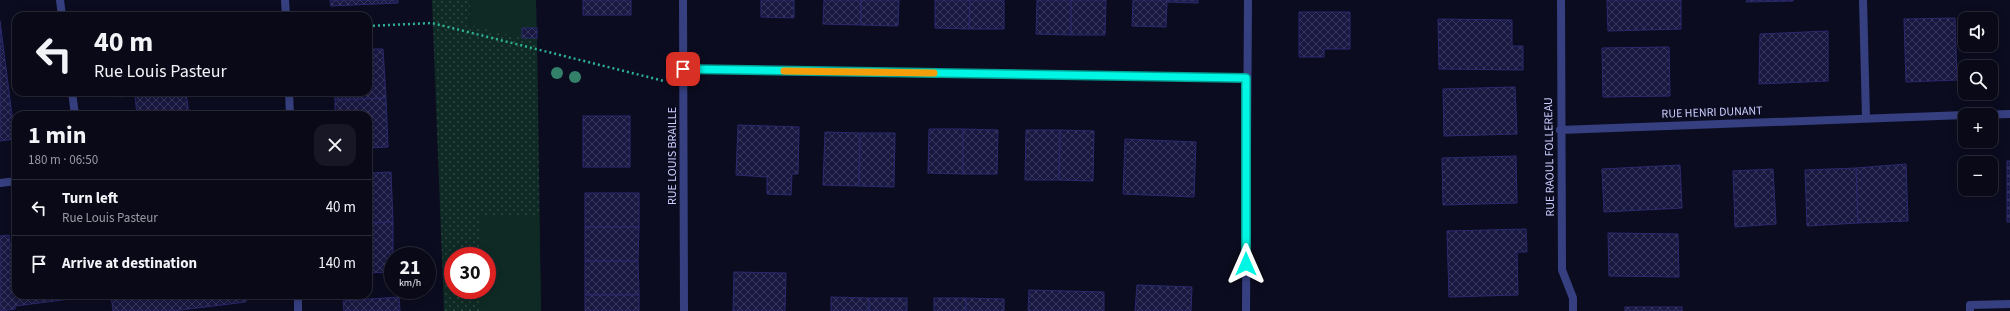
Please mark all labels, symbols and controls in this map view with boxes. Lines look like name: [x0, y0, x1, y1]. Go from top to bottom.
map controls: [1958, 12, 1998, 196]
button: sound: [1958, 12, 1998, 52]
text: 40 m: [94, 22, 153, 62]
icon: left: [28, 28, 80, 80]
pin: [666, 52, 700, 86]
icon: arrive: [672, 58, 694, 80]
text: Rue Louis Pasteur: [94, 59, 227, 84]
button: search: [1958, 60, 1998, 100]
street label: RUE RAOUL FOLLEREAU: [1540, 97, 1559, 217]
street label: RUE HENRI DUNANT: [1661, 102, 1763, 123]
street label: RUE LOUIS BRAILLE: [664, 107, 681, 205]
button: +: [1958, 108, 1998, 148]
text: 1 min: [28, 118, 86, 153]
button: close: [314, 124, 356, 166]
text: 180 m · 06:50: [28, 151, 98, 169]
button: −: [1958, 156, 1998, 196]
text: Turn left: [62, 188, 118, 209]
icon: left: [28, 197, 50, 219]
text: 40 m: [326, 197, 356, 218]
text: Rue Louis Pasteur: [62, 209, 158, 227]
position arrow: [1225, 243, 1267, 285]
speed limit sign: 30: [444, 247, 496, 299]
icon: arrive: [28, 253, 50, 275]
text: Arrive at destination: [62, 253, 197, 274]
text: 140 m: [318, 253, 356, 274]
text: 21: [399, 254, 421, 282]
text: km/h: [399, 276, 421, 290]

